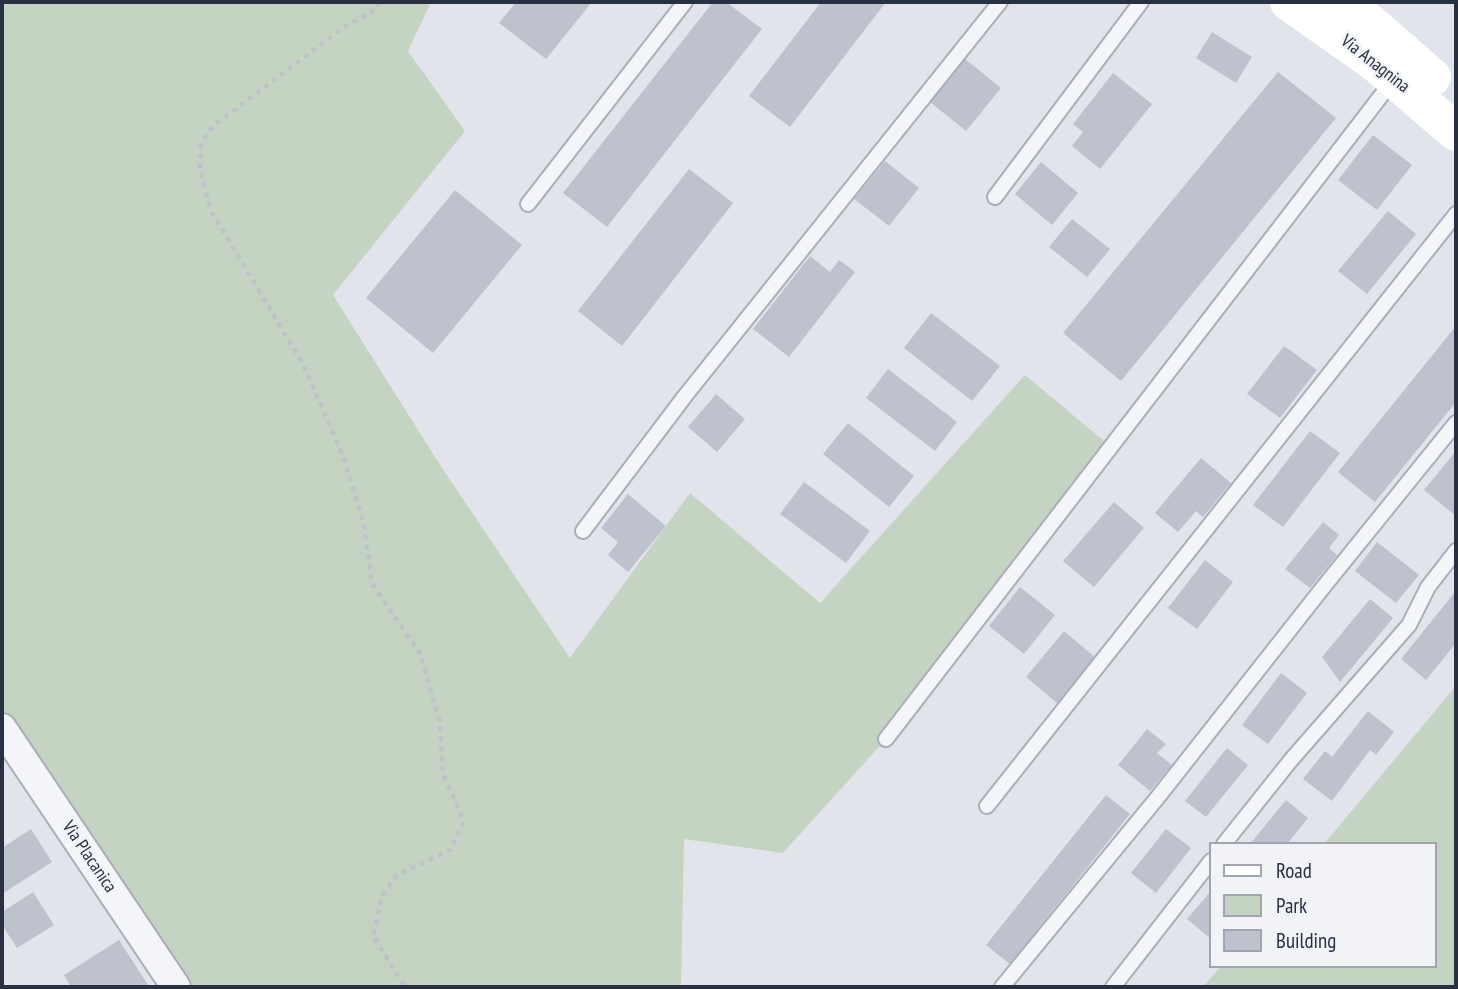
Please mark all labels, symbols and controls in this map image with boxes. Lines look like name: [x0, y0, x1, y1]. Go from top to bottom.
street label: Via Anagnina: [1336, 30, 1414, 98]
street label: Via Placanica: [57, 817, 121, 897]
legend: [1210, 842, 1437, 968]
text: Road: [1276, 857, 1312, 884]
text: Park: [1276, 892, 1307, 919]
text: Building: [1276, 927, 1336, 954]

